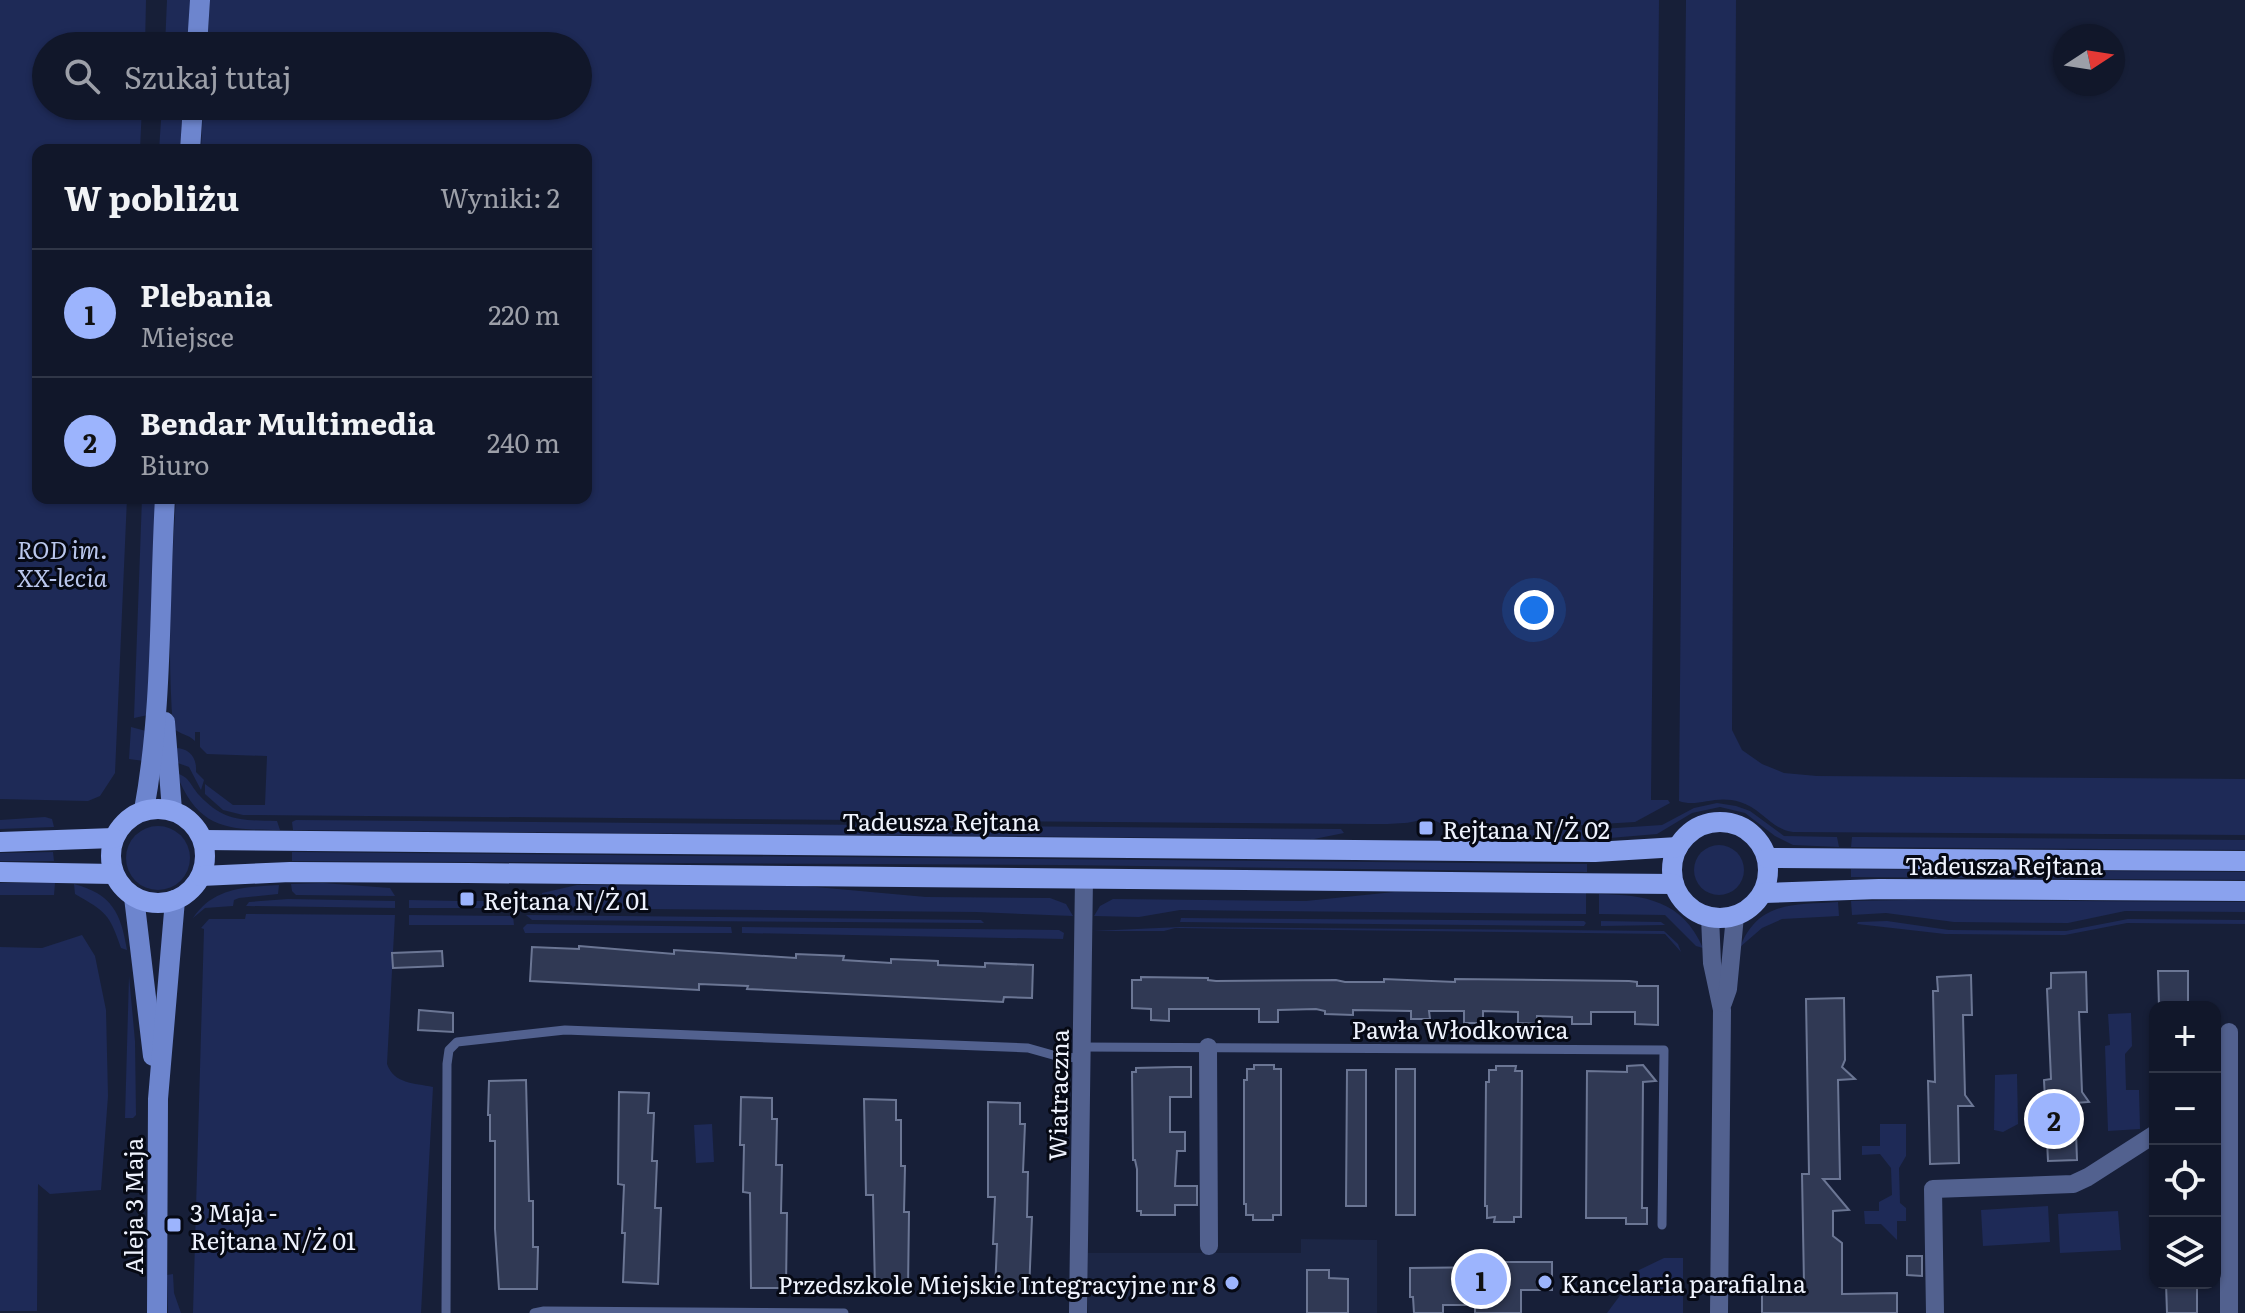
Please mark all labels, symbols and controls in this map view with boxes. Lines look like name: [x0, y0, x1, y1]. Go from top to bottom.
north arrow: [2053, 24, 2125, 96]
search box: [32, 32, 592, 120]
icon: search: [60, 54, 104, 98]
text: Szukaj tutaj: [124, 54, 292, 98]
text: W pobliżu: [64, 171, 239, 221]
text: Wyniki: 2: [440, 177, 560, 216]
text: Plebania: [140, 272, 272, 316]
text: 1: [85, 294, 95, 333]
text: 220 m: [488, 294, 560, 333]
text: Miejsce: [140, 316, 234, 355]
text: Bendar Multimedia: [140, 400, 435, 444]
text: 2: [83, 422, 97, 461]
text: 240 m: [487, 422, 560, 461]
text: Biuro: [140, 444, 210, 483]
park label: ROD im. XX-lecia: [17, 531, 108, 594]
your location: [1514, 590, 1554, 630]
street label: Tadeusza Rejtana: [842, 803, 1040, 838]
place label: Rejtana N/Ż 02: [1442, 811, 1610, 846]
marker: Rejtana N/Ż 02: [1417, 819, 1435, 837]
street label: Tadeusza Rejtana: [1905, 847, 2103, 882]
place label: Rejtana N/Ż 01: [483, 882, 649, 917]
marker: Rejtana N/Ż 01: [458, 890, 476, 908]
map controls: [2149, 1001, 2221, 1289]
button: +: [2149, 1001, 2221, 1073]
street label: Pawła Włodkowica: [1351, 1011, 1569, 1046]
street label: Wiatraczna: [1038, 1029, 1076, 1161]
button: −: [2149, 1073, 2221, 1145]
pin: 2: [2028, 1089, 2080, 1149]
street label: Aleja 3 Maja: [115, 1138, 150, 1274]
button: locate: [2149, 1145, 2221, 1217]
place label: 3 Maja - Rejtana N/Ż 01: [190, 1194, 356, 1257]
marker: 3 Maja - Rejtana N/Ż 01: [165, 1216, 183, 1234]
button: layers: [2149, 1217, 2221, 1289]
pin: 1: [1455, 1249, 1507, 1309]
place label: Kancelaria parafialna: [1561, 1265, 1806, 1300]
place label: Przedszkole Miejskie Integracyjne nr 8: [778, 1266, 1216, 1301]
marker: Kancelaria parafialna: [1536, 1273, 1554, 1291]
marker: Przedszkole Miejskie Integracyjne nr 8: [1223, 1274, 1241, 1292]

